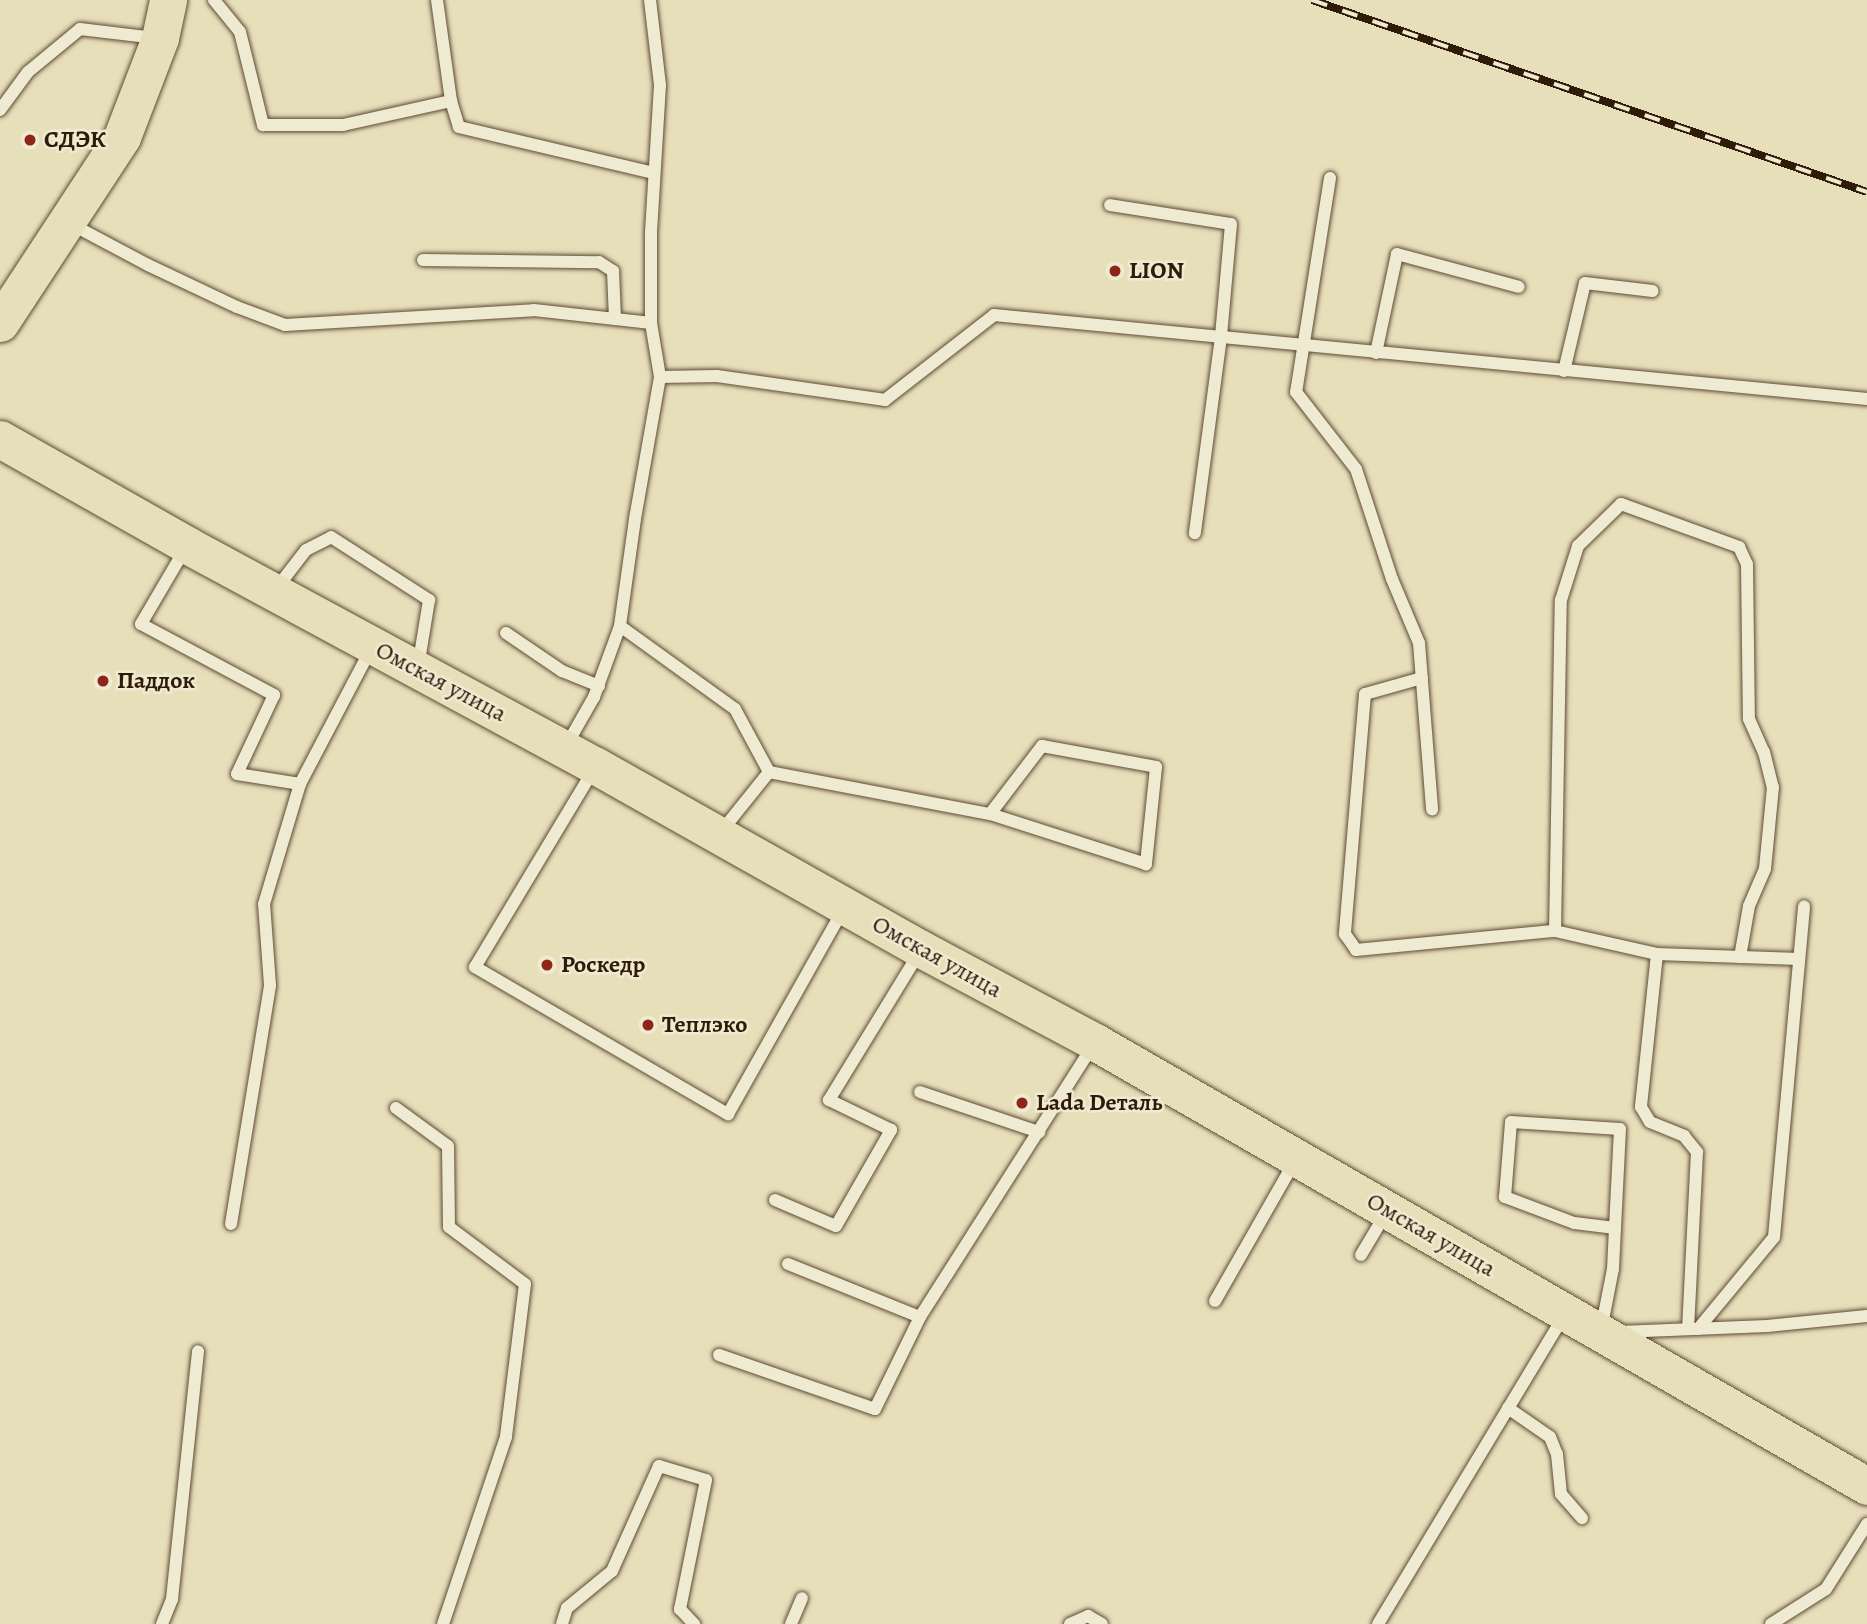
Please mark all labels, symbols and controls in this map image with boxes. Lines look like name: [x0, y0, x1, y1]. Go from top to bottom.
place label: СДЭК: [44, 126, 106, 154]
marker: СДЭК: [22, 132, 38, 148]
place label: LION: [1129, 257, 1184, 285]
marker: LION: [1107, 263, 1123, 279]
street label: Омская улица: [371, 636, 511, 728]
place label: Паддок: [117, 667, 195, 695]
marker: Паддок: [95, 673, 111, 689]
street label: Омская улица: [867, 910, 1007, 1004]
place label: Роскедр: [561, 951, 645, 979]
marker: Роскедр: [539, 957, 555, 973]
place label: Теплэко: [662, 1011, 747, 1039]
marker: Теплэко: [640, 1017, 656, 1033]
place label: Lada Dеталь: [1036, 1089, 1162, 1117]
marker: Lada Dеталь: [1014, 1095, 1030, 1111]
street label: Омская улица: [1362, 1187, 1500, 1283]

